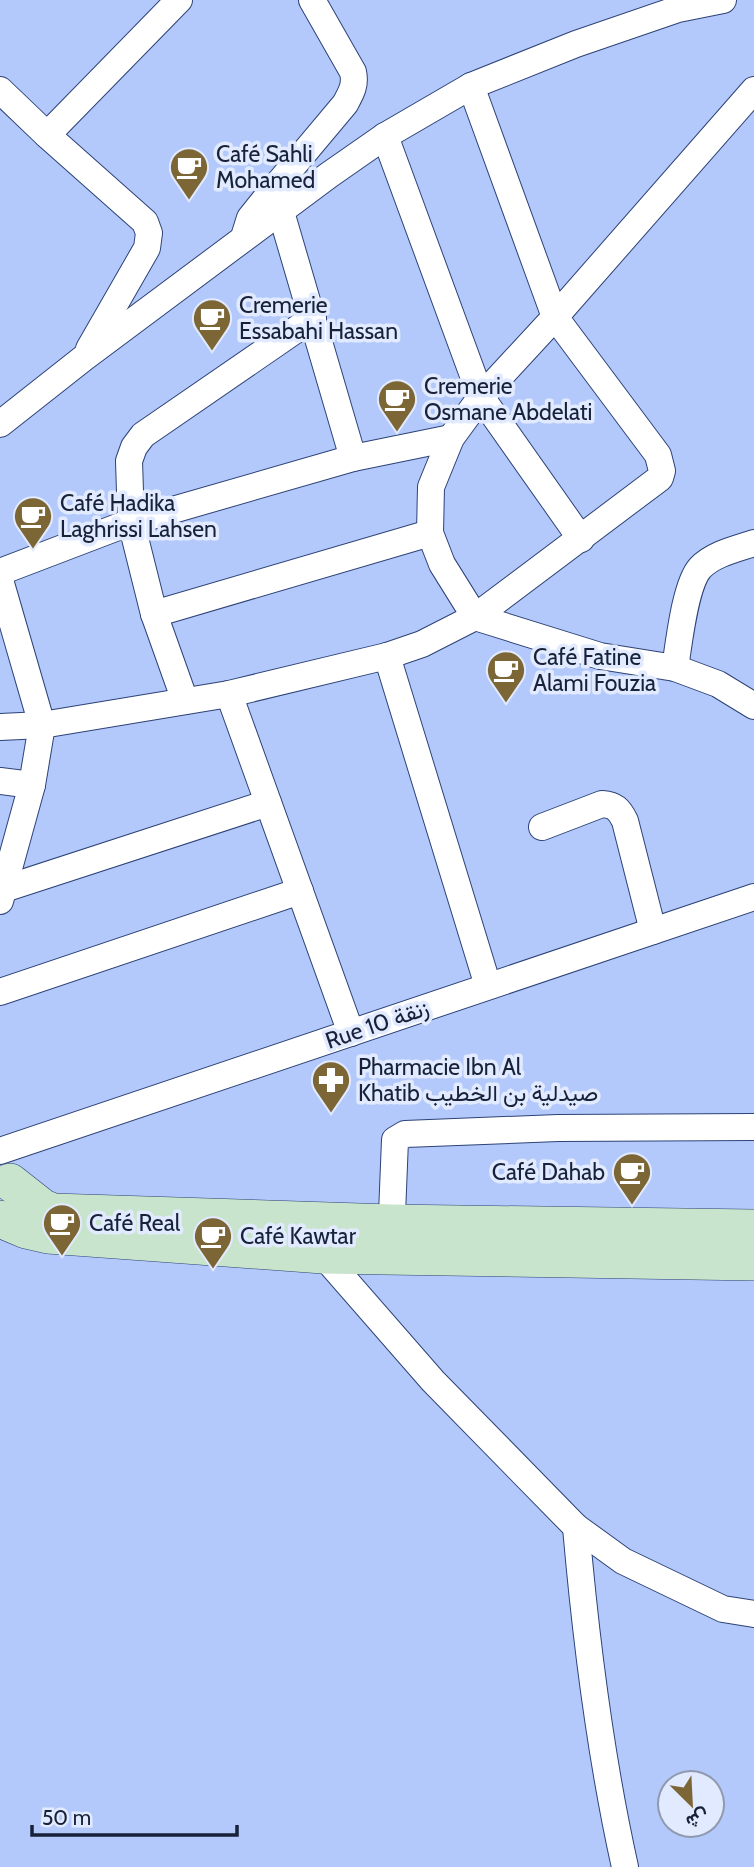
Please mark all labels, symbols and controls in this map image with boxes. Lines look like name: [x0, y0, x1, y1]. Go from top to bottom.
place label: Café Sahli Mohamed: [216, 140, 315, 194]
cafe icon: Café Sahli Mohamed: [168, 146, 210, 201]
place label: Cremerie Essabahi Hassan: [239, 291, 398, 345]
cafe icon: Cremerie Essabahi Hassan: [191, 297, 233, 352]
place label: Cremerie Osmane Abdelati: [424, 372, 592, 426]
cafe icon: Cremerie Osmane Abdelati: [376, 378, 418, 433]
place label: Café Hadika Laghrissi Lahsen: [60, 489, 217, 543]
cafe icon: Café Hadika Laghrissi Lahsen: [12, 495, 54, 550]
place label: Café Fatine Alami Fouzia: [533, 643, 656, 697]
cafe icon: Café Fatine Alami Fouzia: [485, 649, 527, 704]
street label: Rue 10 زنقة: [322, 993, 433, 1056]
place label: Pharmacie Ibn Al Khatib صيدلية بن الخطيب: [358, 1053, 598, 1107]
pharmacy icon: Pharmacie Ibn Al Khatib صيدلية بن الخطيب: [310, 1059, 352, 1114]
cafe icon: Café Dahab: [611, 1151, 653, 1206]
place label: Café Dahab: [492, 1158, 605, 1186]
cafe icon: Café Real: [41, 1202, 83, 1257]
place label: Café Real: [89, 1209, 181, 1237]
cafe icon: Café Kawtar: [192, 1215, 234, 1270]
place label: Café Kawtar: [240, 1222, 357, 1250]
north arrow: [656, 1769, 726, 1839]
scale bar: [32, 1794, 236, 1838]
text: ش: [682, 1804, 713, 1834]
text: 50 m: [42, 1805, 91, 1830]

